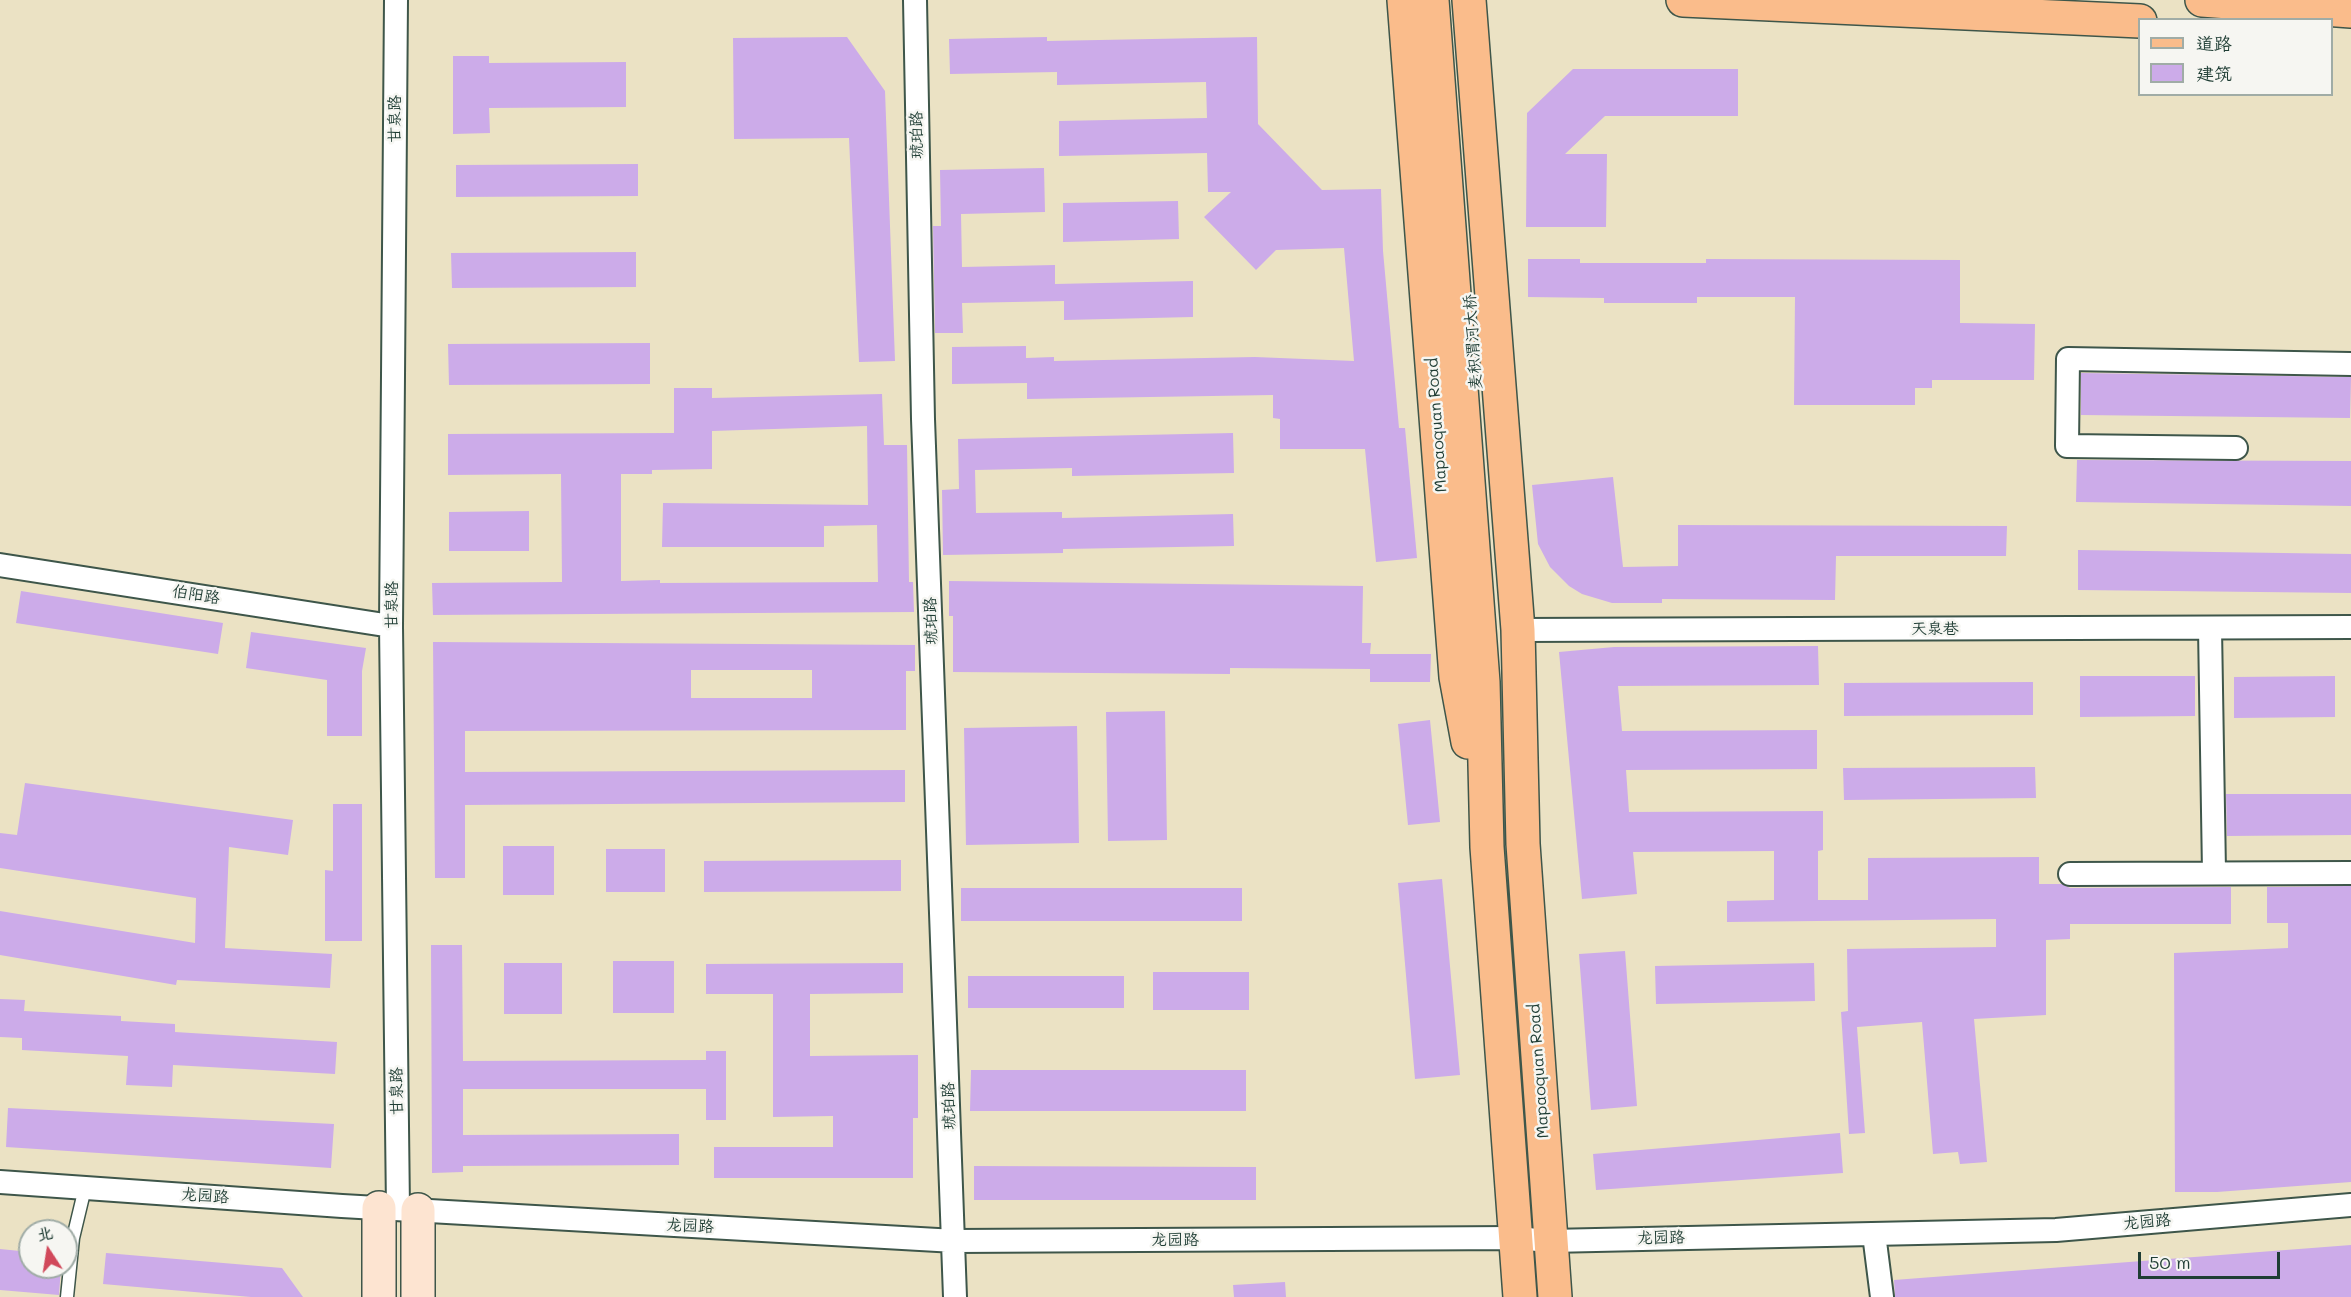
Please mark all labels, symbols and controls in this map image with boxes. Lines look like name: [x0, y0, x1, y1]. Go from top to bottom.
legend: [2138, 18, 2333, 96]
text: 道路: [2196, 31, 2232, 55]
text: 建筑: [2196, 61, 2232, 85]
street label: 甘泉路: [385, 95, 405, 143]
street label: 琥珀路: [907, 111, 927, 159]
street label: 麦积渭河大桥: [1460, 293, 1486, 391]
street label: Mapaoquan Road: [1423, 357, 1451, 493]
street label: 甘泉路: [382, 581, 402, 629]
street label: 伯阳路: [171, 582, 221, 608]
street label: 琥珀路: [921, 597, 941, 645]
street label: 天泉巷: [1911, 619, 1959, 639]
street label: Mapaoquan Road: [1525, 1003, 1553, 1139]
street label: 甘泉路: [387, 1067, 407, 1115]
street label: 琥珀路: [939, 1082, 959, 1130]
street label: 龙园路: [180, 1185, 230, 1207]
street label: 龙园路: [2122, 1210, 2172, 1234]
street label: 龙园路: [666, 1215, 714, 1237]
north arrow: [18, 1219, 78, 1279]
text: 北: [35, 1221, 55, 1245]
street label: 龙园路: [1637, 1228, 1685, 1248]
street label: 龙园路: [1151, 1230, 1199, 1250]
scale bar: [2141, 1240, 2284, 1278]
text: 50 m: [2149, 1250, 2191, 1274]

